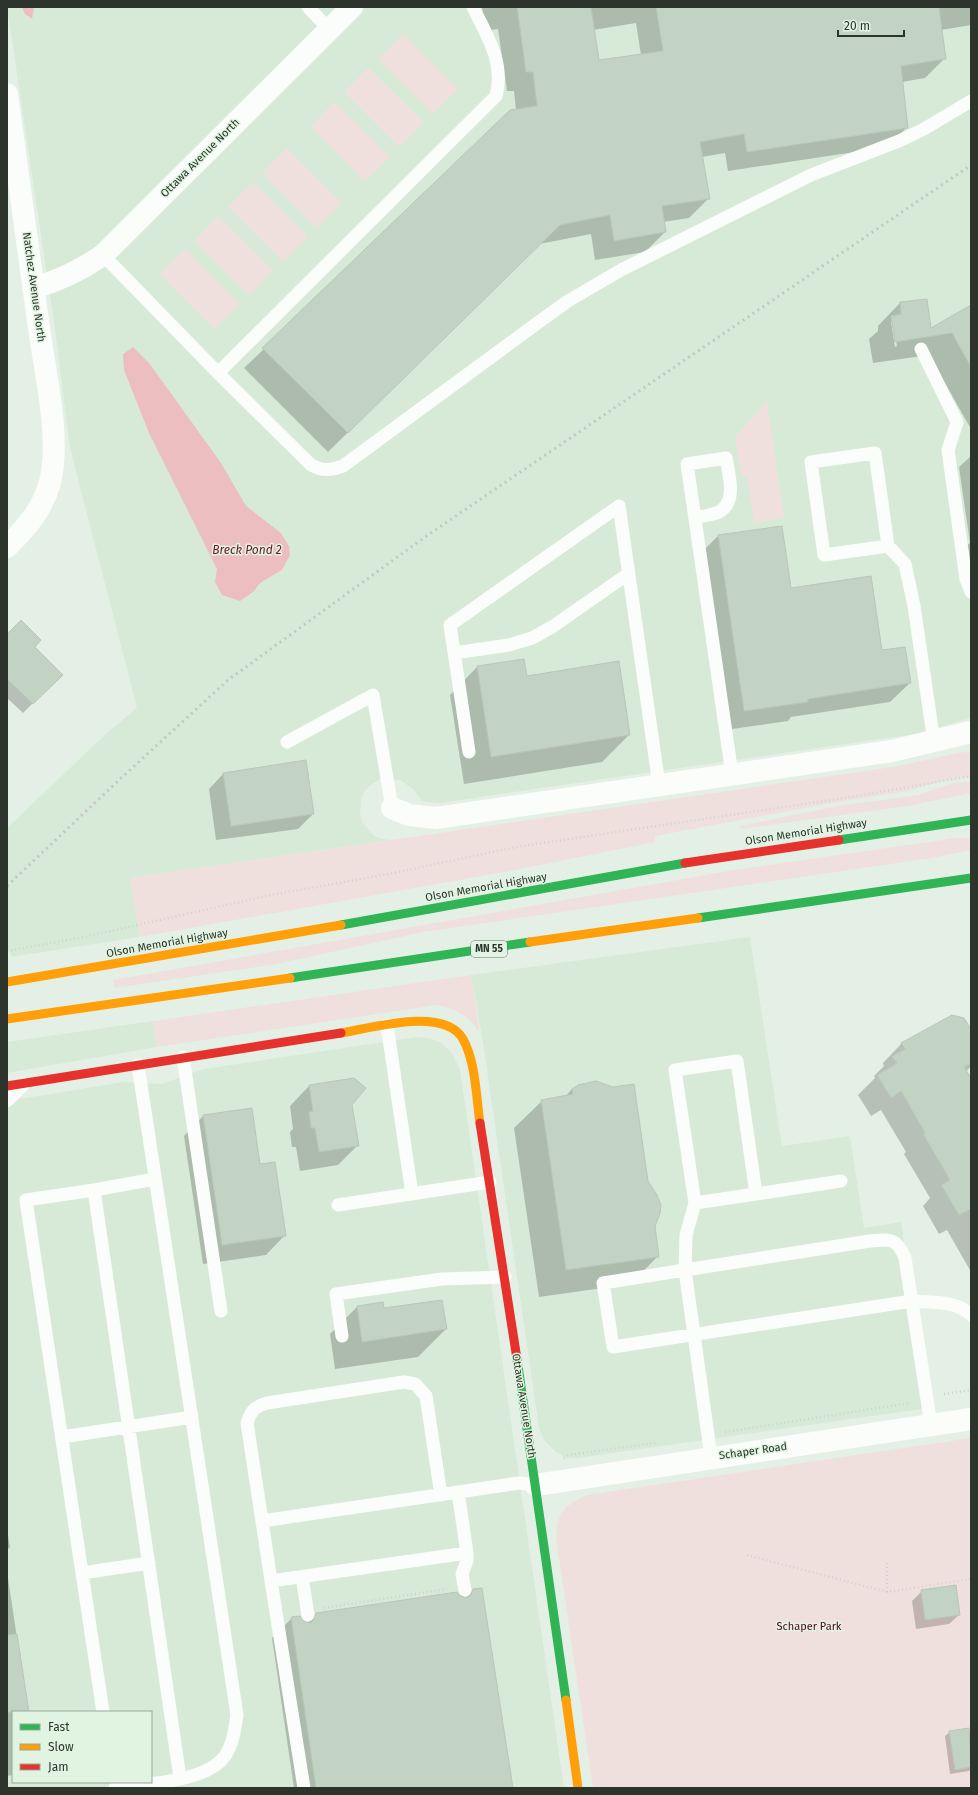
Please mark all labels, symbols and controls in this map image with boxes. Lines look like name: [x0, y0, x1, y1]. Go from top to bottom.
scale bar: [838, 12, 904, 38]
text: 20 m: [844, 19, 870, 33]
street label: Ottawa Avenue North: [158, 116, 242, 200]
street label: Natchez Avenue North: [20, 231, 48, 343]
water label: Breck Pond 2: [212, 543, 282, 557]
street label: Olson Memorial Highway: [744, 816, 868, 848]
street label: Olson Memorial Highway: [424, 870, 548, 904]
street label: Olson Memorial Highway: [105, 926, 229, 960]
road number: MN 55: [471, 941, 507, 957]
street label: Ottawa Avenue North: [509, 1353, 539, 1459]
street label: Schaper Road: [718, 1440, 788, 1462]
park label: Schaper Park: [776, 1620, 842, 1633]
legend: [12, 1711, 152, 1783]
text: Fast: [48, 1720, 70, 1734]
text: Slow: [48, 1740, 74, 1754]
text: Jam: [48, 1760, 68, 1774]

